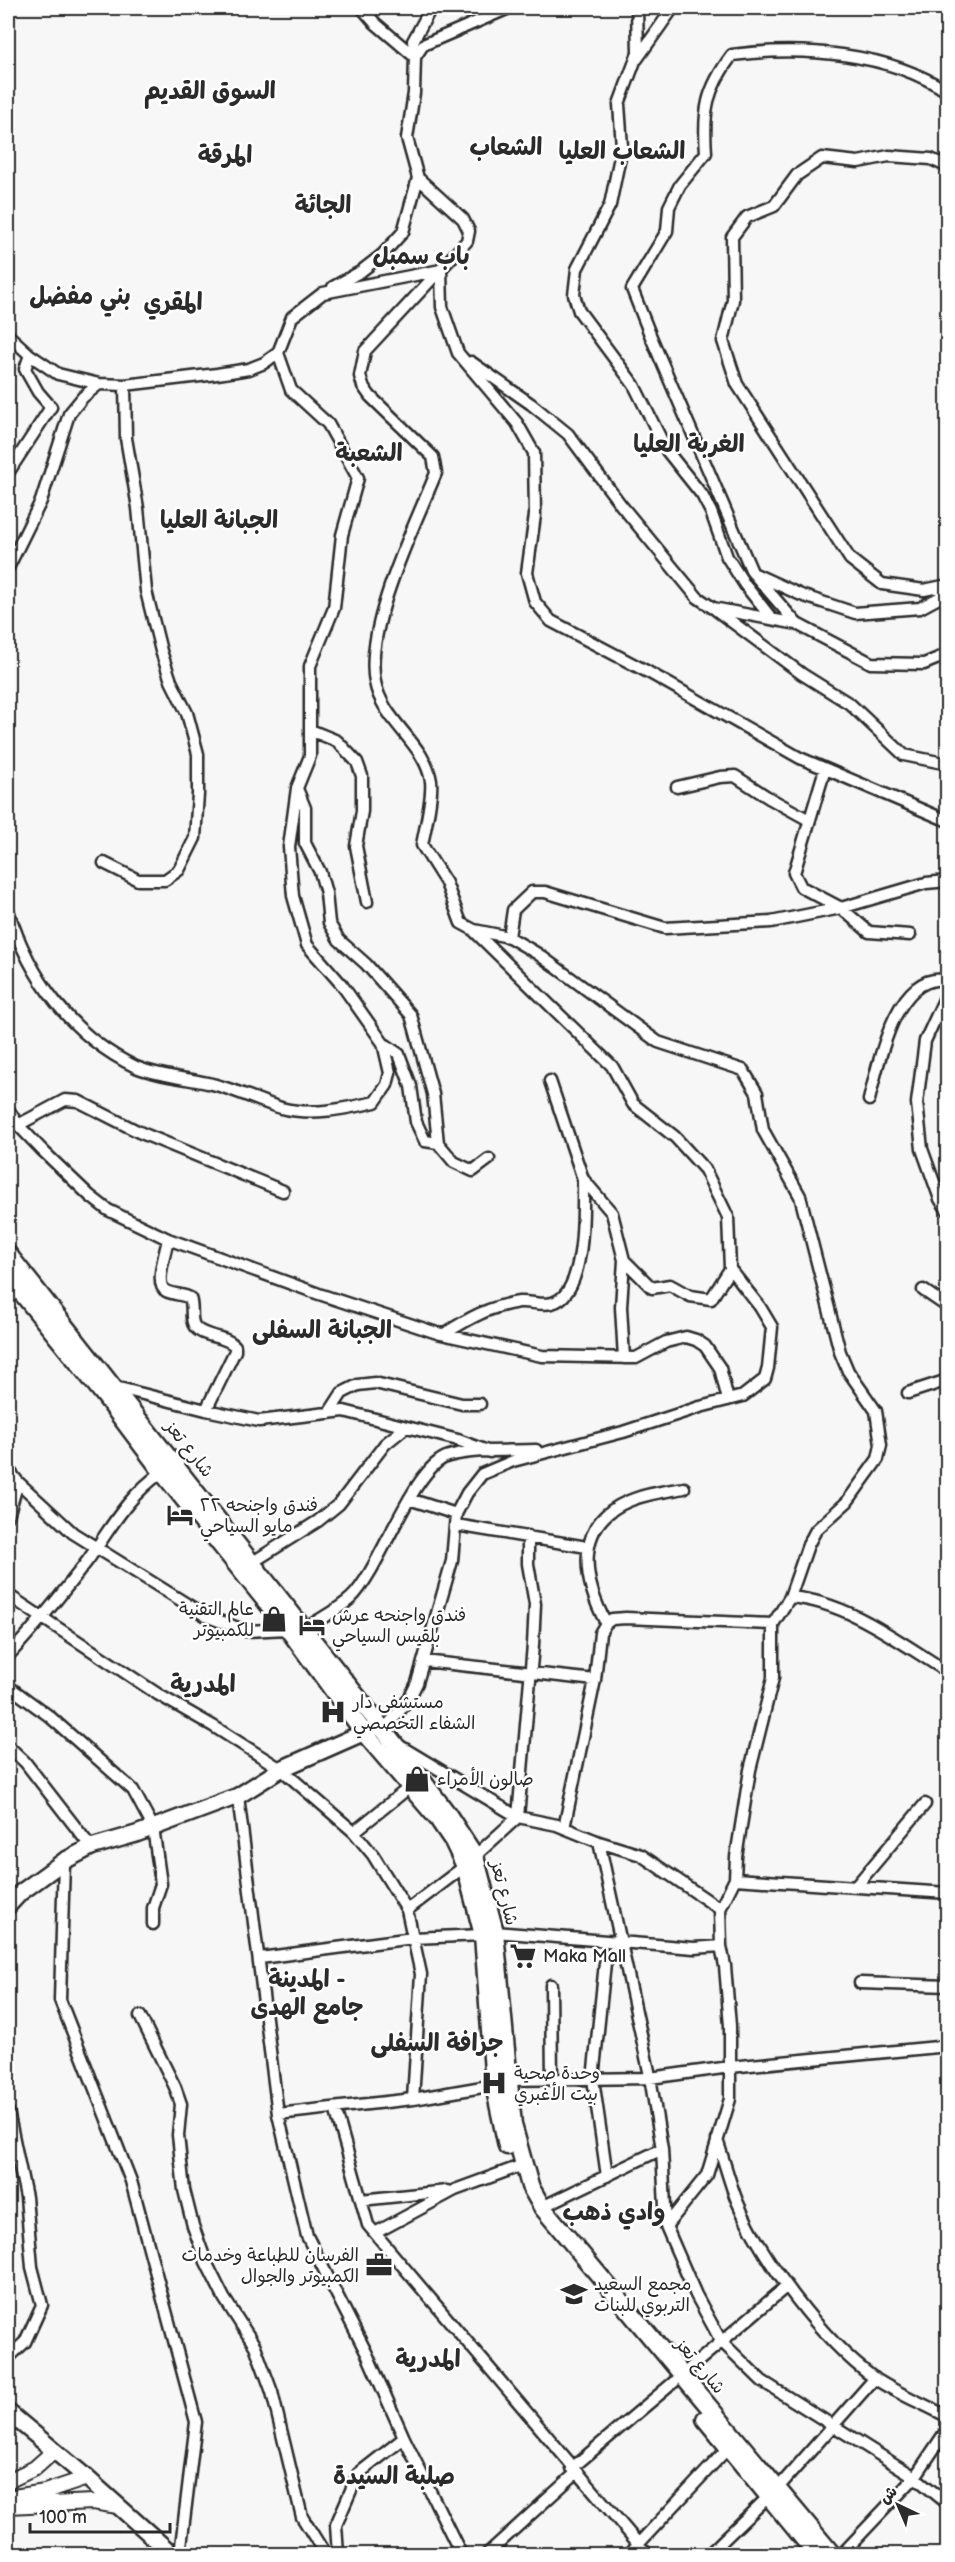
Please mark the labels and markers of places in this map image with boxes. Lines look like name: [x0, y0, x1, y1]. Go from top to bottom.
place label: فندق واجنحه ٢٢ مايو السياحي: [200, 1495, 318, 1542]
hotel icon: فندق واجنحه ٢٢ مايو السياحي: [165, 1500, 195, 1530]
place label: عالم التقنية للكمبيوتر: [179, 1599, 254, 1641]
shop icon: عالم التقنية للكمبيوتر: [259, 1604, 289, 1634]
place label: فندق واجنحه عرش بلقيس السياحي: [332, 1605, 466, 1652]
hotel icon: فندق واجنحه عرش بلقيس السياحي: [297, 1610, 327, 1640]
place label: مستشفى دار الشفاء التخصصي: [351, 1692, 475, 1739]
hospital icon: مستشفى دار الشفاء التخصصي: [318, 1697, 348, 1727]
shop icon: صالون الأمراء: [402, 1764, 432, 1794]
place label: صالون الأمراء: [437, 1767, 534, 1791]
supermarket icon: Maka Mall: [508, 1941, 538, 1971]
place label: Maka Mall: [543, 1946, 626, 1967]
place label: وحدة صحية بيت الأغبري: [514, 2063, 600, 2107]
hospital icon: وحدة صحية بيت الأغبري: [479, 2068, 509, 2098]
place label: الفرسان للطباعة وخدمات الكمبيوتر والجوال: [182, 2245, 359, 2287]
office icon: الفرسان للطباعة وخدمات الكمبيوتر والجوال: [364, 2250, 394, 2280]
place label: مجمع السعيد التربوي للبنات: [594, 2274, 692, 2318]
school or university icon: مجمع السعيد التربوي للبنات: [559, 2279, 589, 2309]

